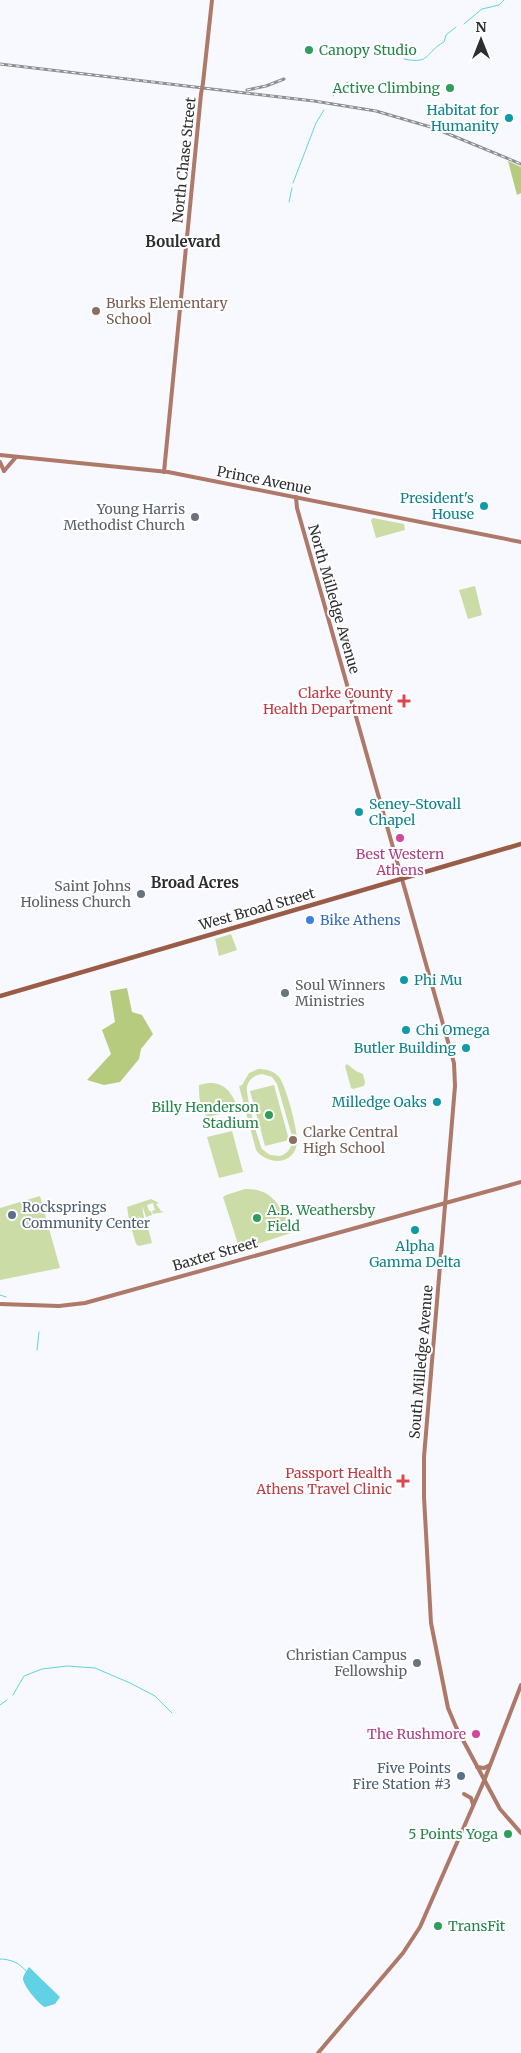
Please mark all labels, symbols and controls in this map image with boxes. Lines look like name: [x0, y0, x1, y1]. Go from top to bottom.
north arrow: [456, 15, 506, 65]
text: N: [475, 18, 487, 36]
place label: Canopy Studio: [319, 41, 417, 59]
marker: Canopy Studio: [303, 44, 315, 56]
place label: Active Climbing: [332, 79, 441, 97]
marker: Active Climbing: [444, 82, 456, 94]
street label: North Chase Street: [168, 96, 200, 224]
place label: Habitat for Humanity: [427, 101, 500, 135]
marker: Habitat for Humanity: [503, 112, 515, 124]
district label: Boulevard: [145, 232, 221, 251]
place label: Burks Elementary School: [106, 294, 229, 328]
marker: Burks Elementary School: [90, 305, 102, 317]
street label: Prince Avenue: [215, 462, 313, 498]
place label: President's House: [400, 489, 474, 523]
place label: Young Harris Methodist Church: [63, 500, 185, 534]
marker: President's House: [478, 500, 490, 512]
marker: Young Harris Methodist Church: [189, 511, 201, 523]
street label: North Milledge Avenue: [304, 522, 364, 676]
place label: Clarke County Health Department: [263, 684, 394, 718]
marker: Clarke County Health Department: [397, 694, 411, 708]
place label: Seney-Stovall Chapel: [369, 795, 462, 829]
marker: Seney-Stovall Chapel: [353, 806, 365, 818]
marker: Best Western Athens: [394, 832, 406, 844]
place label: Best Western Athens: [356, 845, 444, 879]
district label: Broad Acres: [151, 873, 239, 892]
place label: Saint Johns Holiness Church: [21, 877, 131, 911]
street label: West Broad Street: [196, 884, 317, 934]
marker: Saint Johns Holiness Church: [135, 888, 147, 900]
place label: Bike Athens: [320, 911, 401, 929]
marker: Bike Athens: [304, 914, 316, 926]
place label: Phi Mu: [414, 971, 462, 989]
marker: Phi Mu: [398, 974, 410, 986]
place label: Soul Winners Ministries: [295, 976, 385, 1010]
marker: Soul Winners Ministries: [279, 987, 291, 999]
place label: Chi Omega: [416, 1021, 490, 1039]
marker: Chi Omega: [400, 1024, 412, 1036]
place label: Butler Building: [354, 1039, 457, 1057]
marker: Butler Building: [460, 1042, 472, 1054]
place label: Milledge Oaks: [332, 1093, 427, 1111]
marker: Milledge Oaks: [431, 1096, 443, 1108]
place label: Billy Henderson Stadium: [151, 1098, 259, 1132]
marker: Billy Henderson Stadium: [263, 1109, 275, 1121]
place label: Clarke Central High School: [303, 1123, 399, 1157]
marker: Clarke Central High School: [287, 1134, 299, 1146]
place label: Rocksprings Community Center: [22, 1198, 150, 1232]
place label: A.B. Weathersby Field: [266, 1201, 376, 1235]
marker: Rocksprings Community Center: [6, 1209, 18, 1221]
marker: A.B. Weathersby Field: [251, 1212, 263, 1224]
marker: Alpha Gamma Delta: [409, 1224, 421, 1236]
street label: Baxter Street: [170, 1233, 260, 1275]
place label: Alpha Gamma Delta: [369, 1237, 461, 1271]
street label: South Milledge Avenue: [405, 1284, 437, 1440]
place label: Passport Health Athens Travel Clinic: [255, 1464, 392, 1498]
marker: Passport Health Athens Travel Clinic: [396, 1474, 410, 1488]
place label: Christian Campus Fellowship: [286, 1646, 407, 1680]
marker: Christian Campus Fellowship: [411, 1657, 423, 1669]
place label: The Rushmore: [367, 1725, 466, 1743]
marker: The Rushmore: [470, 1728, 482, 1740]
place label: Five Points Fire Station #3: [353, 1759, 451, 1793]
marker: Five Points Fire Station #3: [455, 1770, 467, 1782]
place label: 5 Points Yoga: [408, 1825, 498, 1843]
marker: 5 Points Yoga: [502, 1828, 514, 1840]
place label: TransFit: [448, 1917, 506, 1935]
marker: TransFit: [432, 1920, 444, 1932]

